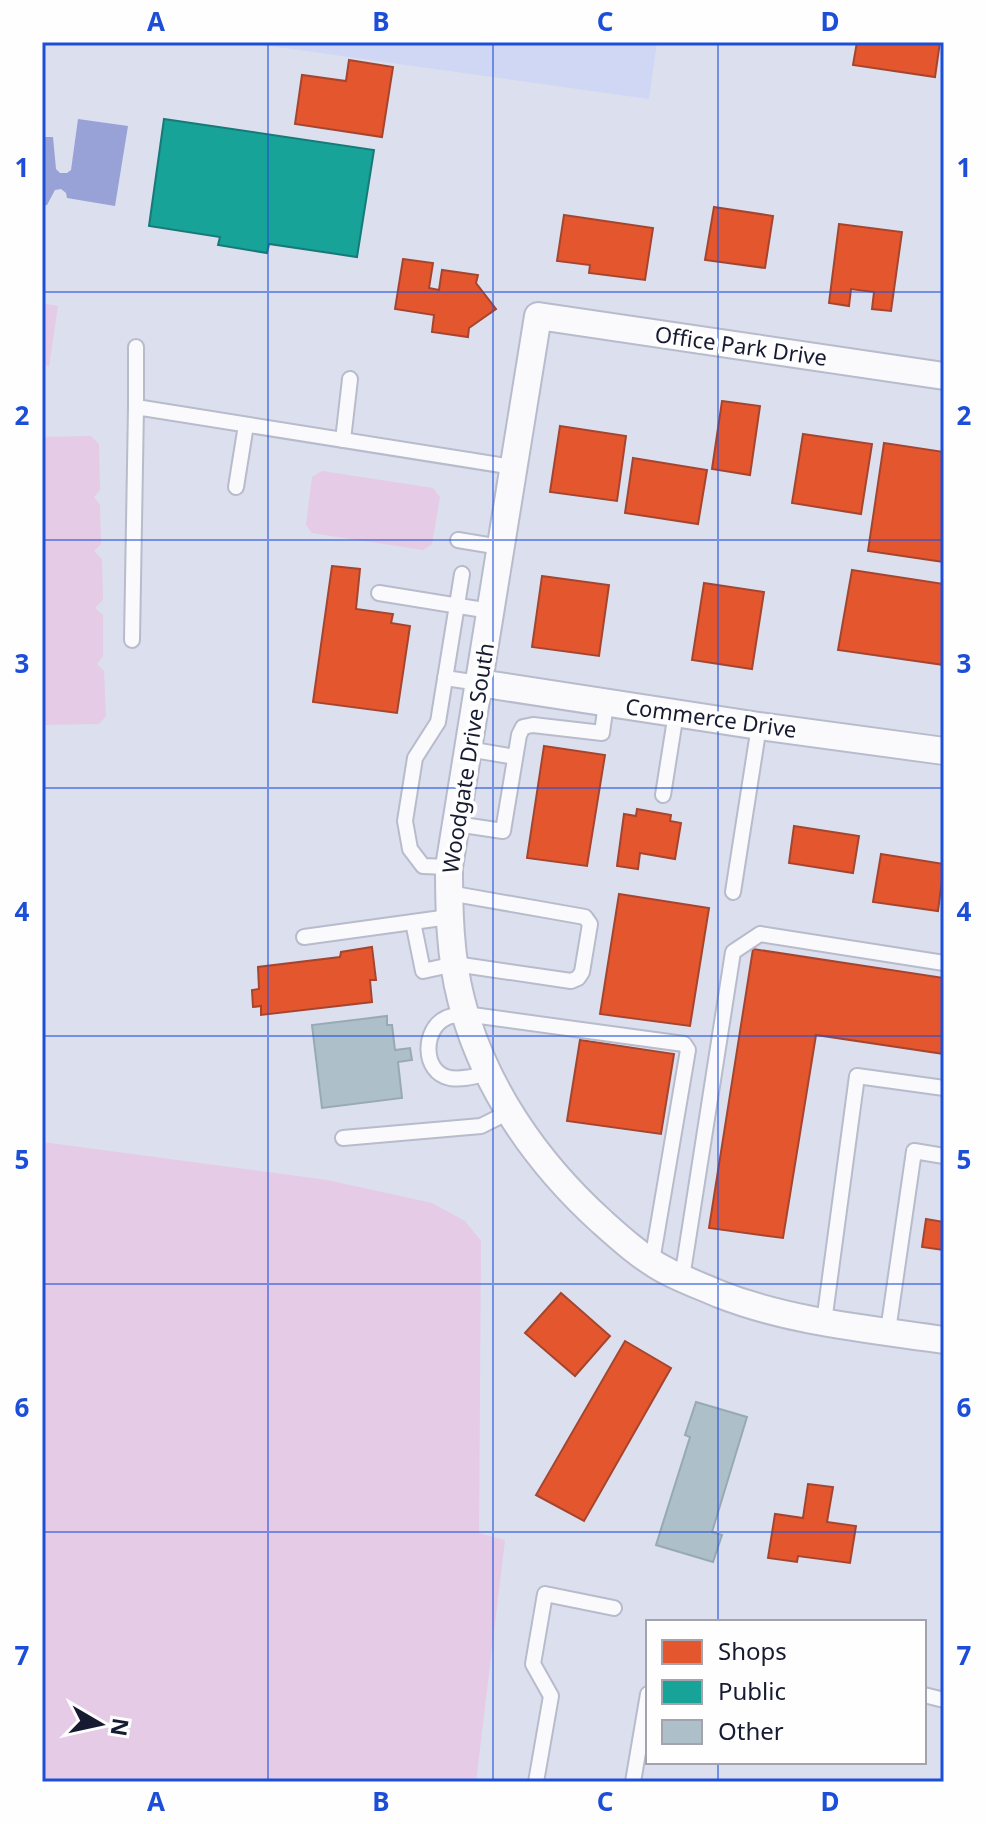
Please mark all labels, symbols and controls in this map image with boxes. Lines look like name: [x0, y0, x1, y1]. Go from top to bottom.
text: A: [147, 3, 165, 39]
text: B: [372, 3, 390, 39]
text: C: [597, 3, 613, 39]
text: D: [820, 3, 840, 39]
text: 1: [15, 149, 29, 185]
text: 1: [957, 149, 971, 185]
street label: Office Park Drive: [653, 318, 829, 372]
text: 2: [15, 397, 30, 433]
text: 2: [957, 397, 972, 433]
street label: Woodgate Drive South: [434, 641, 500, 875]
text: 3: [15, 645, 29, 681]
text: 3: [957, 645, 971, 681]
street label: Commerce Drive: [624, 690, 799, 744]
text: 4: [15, 893, 30, 929]
text: 4: [957, 893, 972, 929]
text: 5: [15, 1141, 29, 1177]
text: 5: [957, 1141, 971, 1177]
text: 6: [15, 1389, 30, 1425]
text: 6: [957, 1389, 972, 1425]
legend: [646, 1620, 926, 1764]
text: Shops: [718, 1634, 787, 1667]
text: 7: [15, 1637, 30, 1673]
text: 7: [957, 1637, 972, 1673]
text: Public: [718, 1674, 786, 1707]
north arrow: [60, 1684, 140, 1764]
text: Other: [718, 1714, 784, 1747]
text: N: [105, 1716, 137, 1738]
text: A: [147, 1783, 165, 1819]
text: B: [372, 1783, 390, 1819]
text: C: [597, 1783, 613, 1819]
text: D: [820, 1783, 840, 1819]

